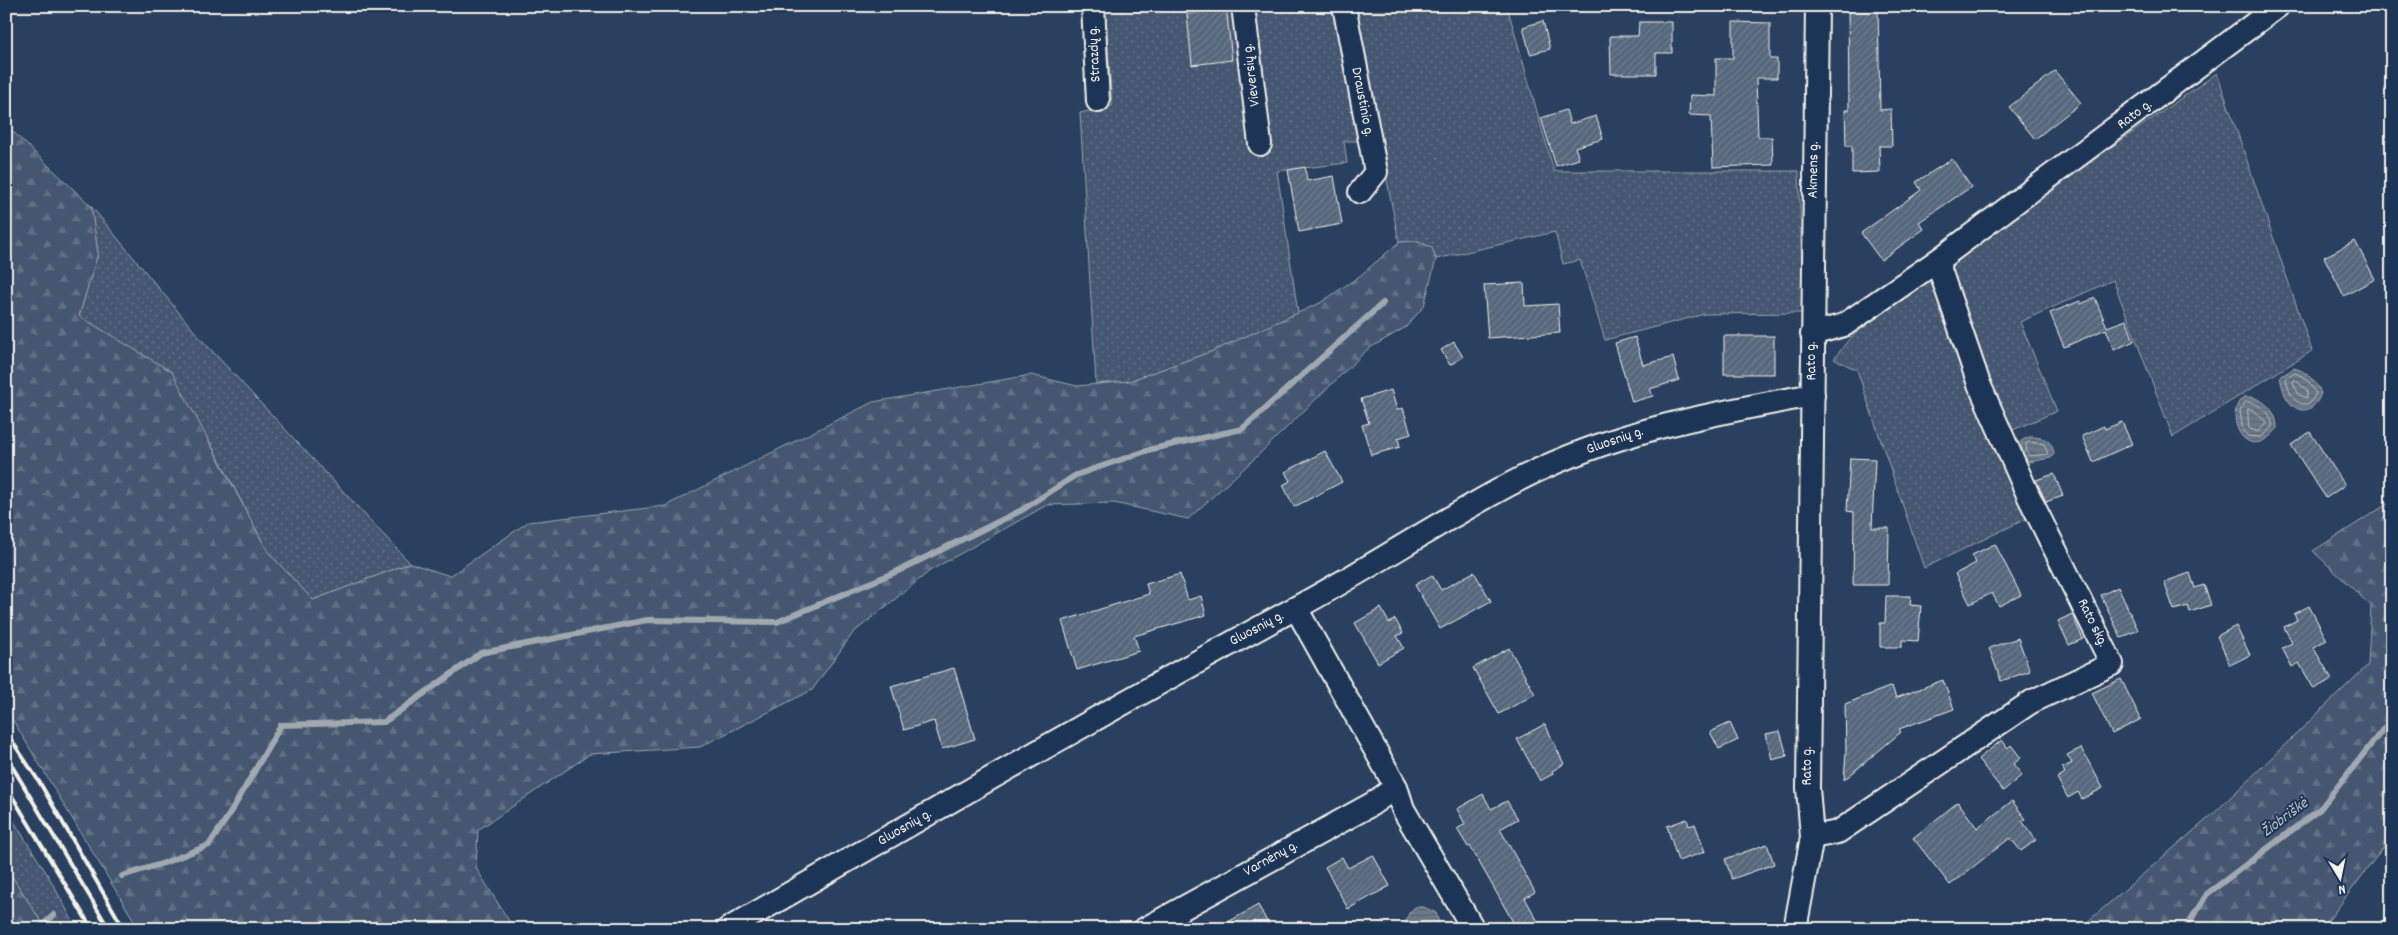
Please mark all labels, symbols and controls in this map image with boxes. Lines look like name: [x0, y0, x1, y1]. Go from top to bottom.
street label: Strazdų g.: [1083, 25, 1107, 83]
street label: Vieversių g.: [1237, 42, 1267, 108]
street label: Draustinio g.: [1344, 65, 1380, 139]
street label: Rato g.: [2113, 94, 2157, 136]
street label: Akmens g.: [1803, 141, 1825, 199]
street label: Rato g.: [1801, 341, 1823, 381]
street label: Gluosnių g.: [1583, 421, 1647, 461]
street label: Rato skg.: [2071, 595, 2113, 651]
street label: Gluosnių g.: [1226, 605, 1288, 653]
street label: Rato g.: [1797, 746, 1819, 786]
water label: Žiobriškė: [2257, 792, 2314, 843]
street label: Gluosnių g.: [874, 804, 936, 852]
street label: Varnėnų g.: [1240, 835, 1302, 883]
north arrow: [2316, 852, 2366, 902]
text: N: [2337, 878, 2347, 899]

